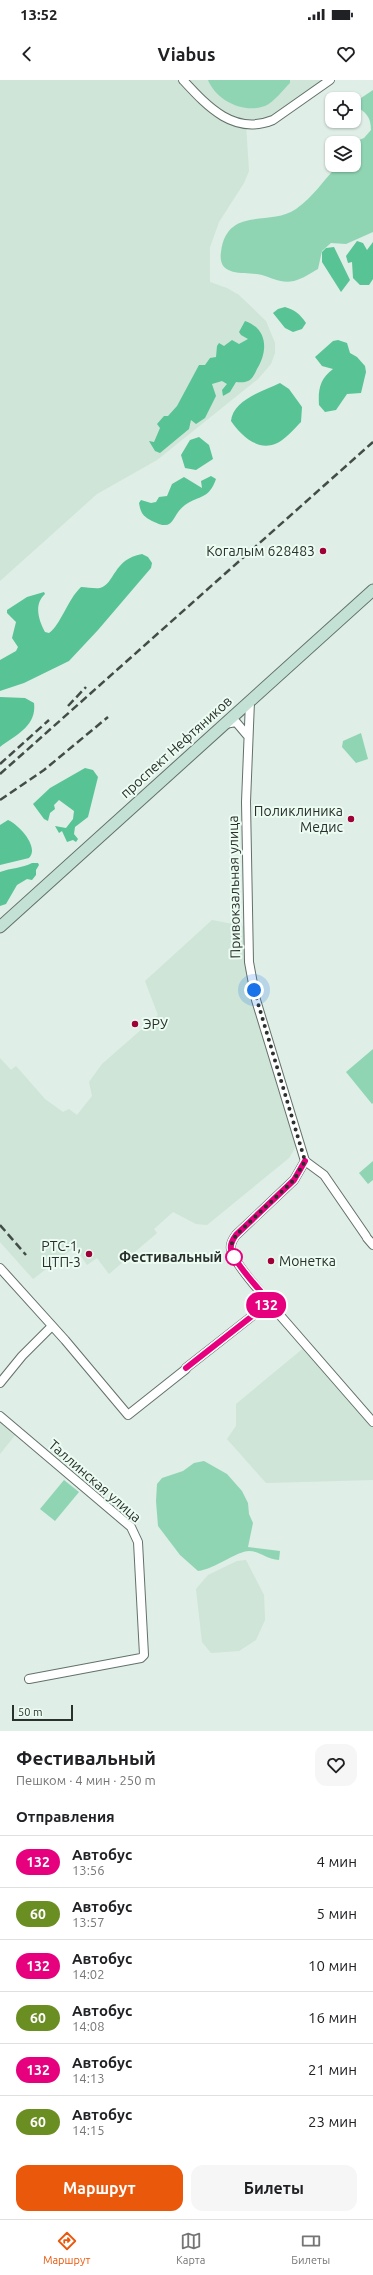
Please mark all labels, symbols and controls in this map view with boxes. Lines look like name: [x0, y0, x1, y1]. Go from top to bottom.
text: 13:52: [20, 6, 58, 23]
icon: back: [16, 43, 38, 65]
icon: heart: [335, 43, 357, 65]
text: Viabus: [158, 44, 215, 64]
map controls: [325, 92, 361, 172]
button: locate: [325, 92, 361, 128]
button: layers: [325, 136, 361, 172]
place label: Когалым 628483: [206, 543, 315, 559]
marker: Когалым 628483: [318, 546, 328, 556]
street label: проспект Нефтяников: [117, 693, 235, 801]
place label: Поликлиника Медис: [254, 803, 343, 835]
marker: Поликлиника Медис: [346, 814, 356, 824]
street label: Привокзальная улица: [225, 815, 243, 959]
your location: [244, 980, 264, 1000]
place label: ЭРУ: [143, 1016, 168, 1032]
marker: ЭРУ: [130, 1019, 140, 1029]
place label: РТС-1, ЦТП-3: [41, 1238, 81, 1270]
marker: Фестивальный: [225, 1248, 243, 1266]
marker: РТС-1, ЦТП-3: [84, 1249, 94, 1259]
place label: Фестивальный: [119, 1249, 222, 1265]
place label: Монетка: [279, 1253, 336, 1269]
marker: Монетка: [266, 1256, 276, 1266]
line badge: 132: [243, 1292, 289, 1318]
text: 132: [254, 1297, 278, 1313]
street label: Таллинская улица: [46, 1437, 144, 1525]
scale bar: [12, 1703, 73, 1722]
text: 50 m: [18, 1706, 42, 1718]
button: heart: [315, 1744, 357, 1786]
text: Фестивальный: [16, 1747, 156, 1769]
text: Пешком · 4 мин · 250 m: [16, 1773, 156, 1787]
text: Отправления: [16, 1808, 115, 1825]
text: Автобус: [72, 1846, 132, 1863]
text: 4 мин: [317, 1853, 357, 1870]
text: 132: [26, 1854, 50, 1870]
text: 13:56: [72, 1863, 105, 1877]
text: Автобус: [72, 1898, 132, 1915]
text: 5 мин: [317, 1905, 357, 1922]
text: 60: [30, 1906, 46, 1922]
text: 13:57: [72, 1915, 105, 1929]
text: Автобус: [72, 1950, 132, 1967]
text: 10 мин: [308, 1957, 357, 1974]
text: 132: [26, 1958, 50, 1974]
text: 14:02: [72, 1967, 105, 1981]
text: Автобус: [72, 2002, 132, 2019]
text: 16 мин: [308, 2009, 357, 2026]
text: 60: [30, 2010, 46, 2026]
text: 14:08: [72, 2019, 105, 2033]
text: Автобус: [72, 2054, 132, 2071]
text: 21 мин: [308, 2061, 357, 2078]
text: 132: [26, 2062, 50, 2078]
text: 14:13: [72, 2071, 105, 2085]
text: Автобус: [72, 2106, 132, 2123]
text: 23 мин: [308, 2113, 357, 2130]
text: 60: [30, 2114, 46, 2130]
text: 14:15: [72, 2123, 105, 2137]
button: Маршрут: [16, 2165, 183, 2211]
button: Билеты: [191, 2165, 357, 2211]
tab: Маршрут: [43, 2230, 90, 2266]
tab: Карта: [176, 2230, 205, 2266]
tab: Билеты: [291, 2230, 330, 2266]

